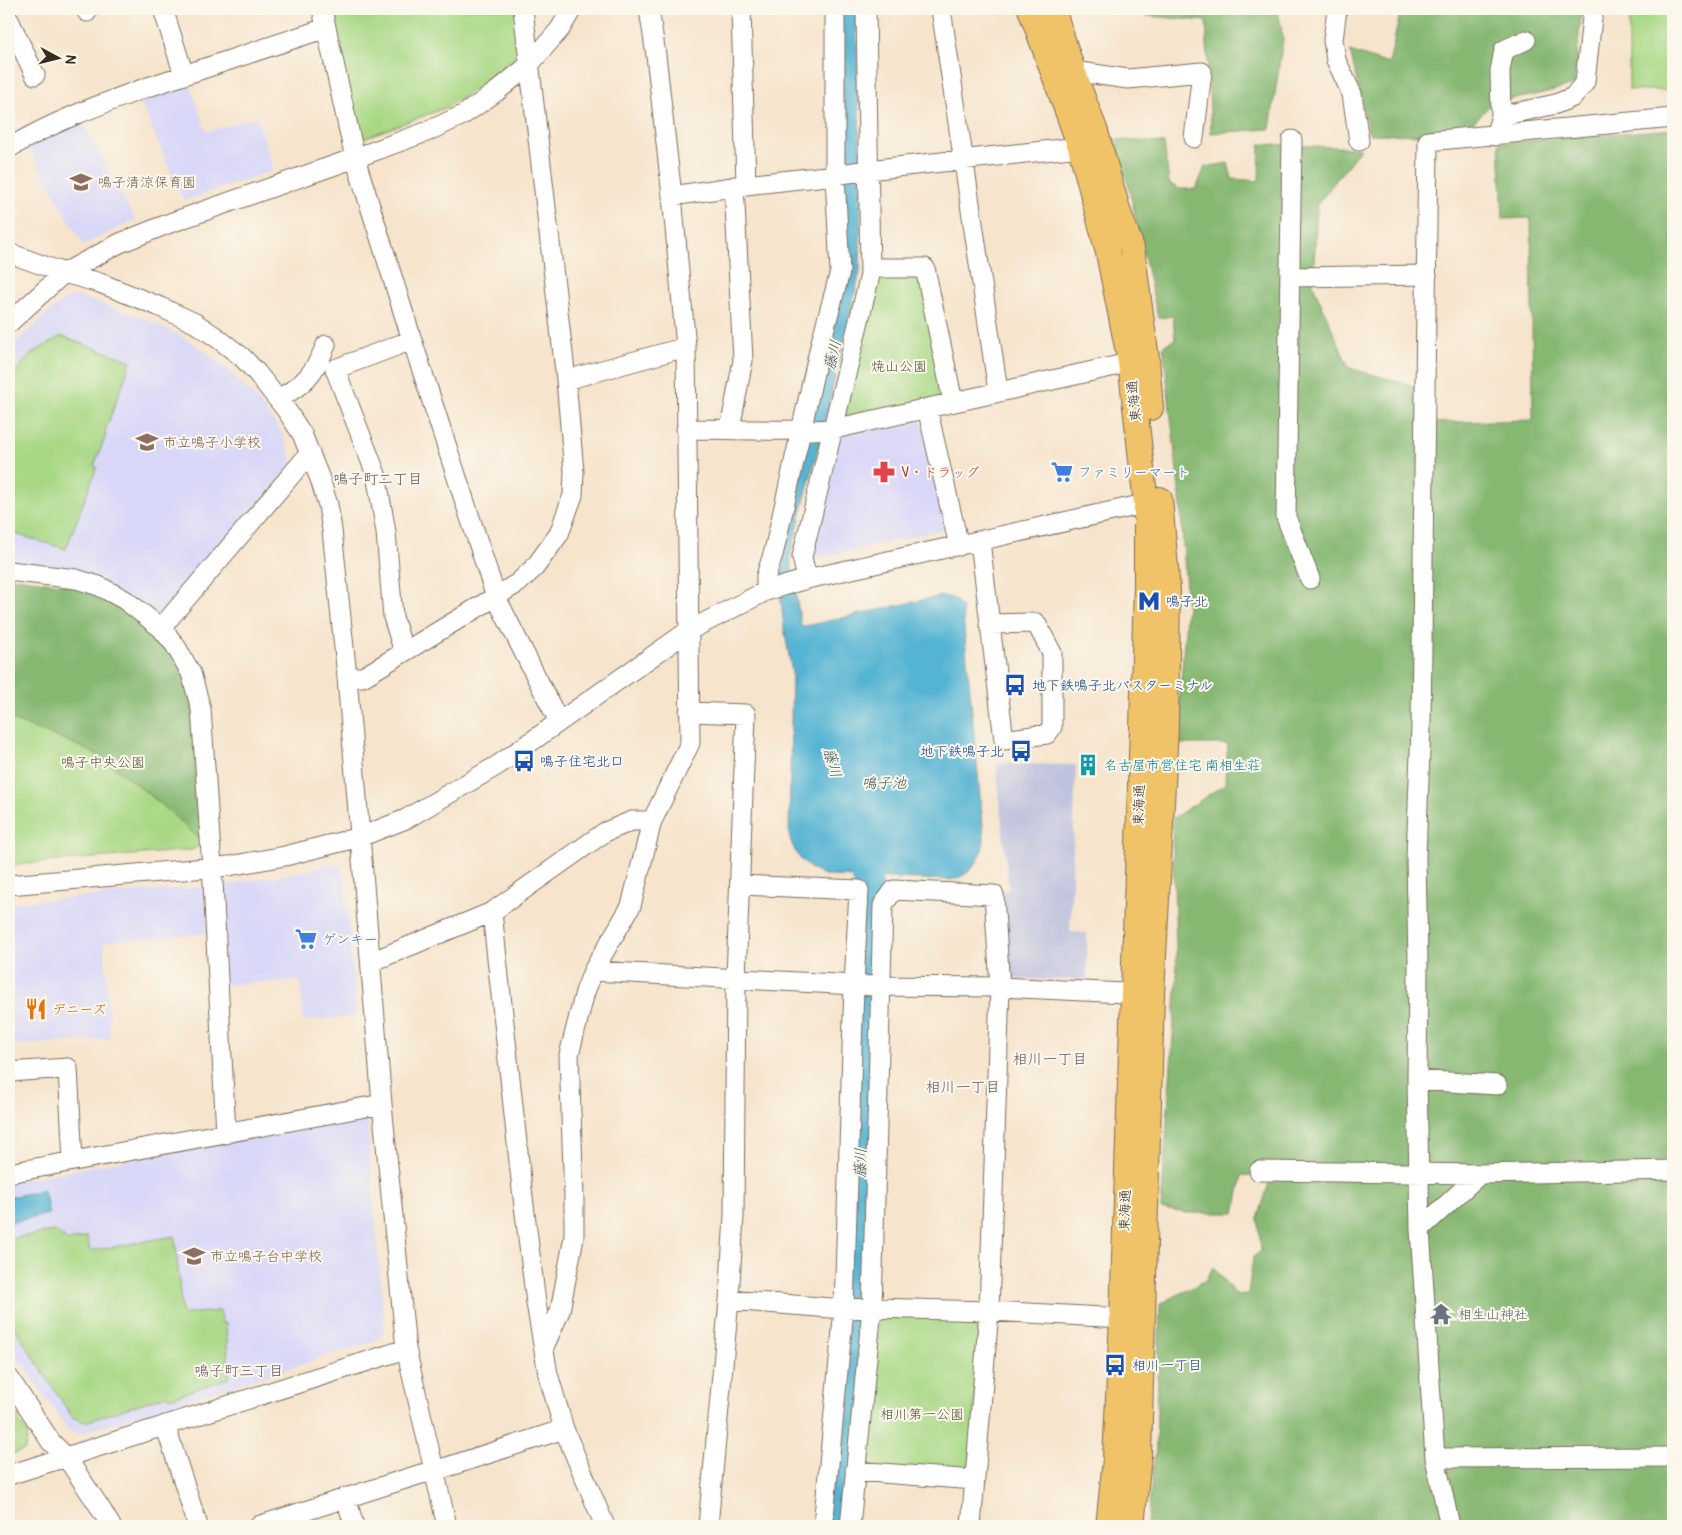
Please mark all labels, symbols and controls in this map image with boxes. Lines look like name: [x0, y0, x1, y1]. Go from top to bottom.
north arrow: [32, 32, 82, 82]
text: N: [61, 54, 79, 65]
school or university icon: 鳴子清涼保育園: [68, 169, 94, 195]
place label: 鳴子清涼保育園: [98, 174, 196, 191]
water label: 藤川: [820, 338, 846, 372]
park label: 焼山公園: [871, 358, 927, 375]
street label: 東海通: [1123, 379, 1145, 423]
school or university icon: 市立鳴子小学校: [134, 429, 160, 455]
place label: 市立鳴子小学校: [163, 434, 261, 451]
pharmacy icon: V・ドラッグ: [871, 459, 897, 485]
supermarket icon: ファミリーマート: [1049, 459, 1075, 485]
place label: V・ドラッグ: [901, 464, 979, 481]
place label: ファミリーマート: [1078, 464, 1190, 481]
district label: 鳴子町二丁目: [333, 470, 423, 489]
metro station icon: 鳴子北: [1136, 588, 1162, 614]
place label: 鳴子北: [1166, 593, 1208, 610]
bus stop icon: 地下鉄鳴子北バスターミナル: [1002, 672, 1028, 698]
place label: 地下鉄鳴子北バスターミナル: [1032, 677, 1213, 694]
bus stop icon: 地下鉄鳴子北: [1008, 738, 1034, 764]
place label: 地下鉄鳴子北: [920, 743, 1004, 760]
water label: 藤川: [819, 746, 845, 780]
bus stop icon: 鳴子住宅北口: [511, 748, 537, 774]
building icon: 名古屋市営住宅 南相生荘: [1075, 752, 1101, 778]
place label: 鳴子住宅北口: [540, 753, 624, 770]
park label: 鳴子中央公園: [61, 754, 145, 771]
place label: 名古屋市営住宅 南相生荘: [1104, 757, 1261, 774]
water label: 鳴子池: [861, 774, 907, 793]
street label: 東海通: [1130, 784, 1148, 826]
supermarket icon: ゲンキー: [293, 926, 319, 952]
place label: ゲンキー: [322, 931, 378, 948]
restaurant icon: デニーズ: [23, 996, 49, 1022]
place label: デニーズ: [52, 1001, 106, 1018]
district label: 相川一丁目: [1012, 1050, 1088, 1069]
district label: 相川一丁目: [925, 1078, 1001, 1097]
water label: 藤川: [851, 1148, 871, 1178]
street label: 東海通: [1116, 1189, 1134, 1231]
school or university icon: 市立鳴子台中学校: [181, 1243, 207, 1269]
place label: 市立鳴子台中学校: [210, 1248, 322, 1265]
temple icon: 相生山神社: [1428, 1301, 1454, 1327]
place label: 相生山神社: [1458, 1306, 1528, 1323]
bus stop icon: 相川一丁目: [1102, 1352, 1128, 1378]
place label: 相川一丁目: [1132, 1357, 1202, 1374]
district label: 鳴子町三丁目: [194, 1362, 284, 1381]
park label: 相川第一公園: [880, 1406, 964, 1423]

